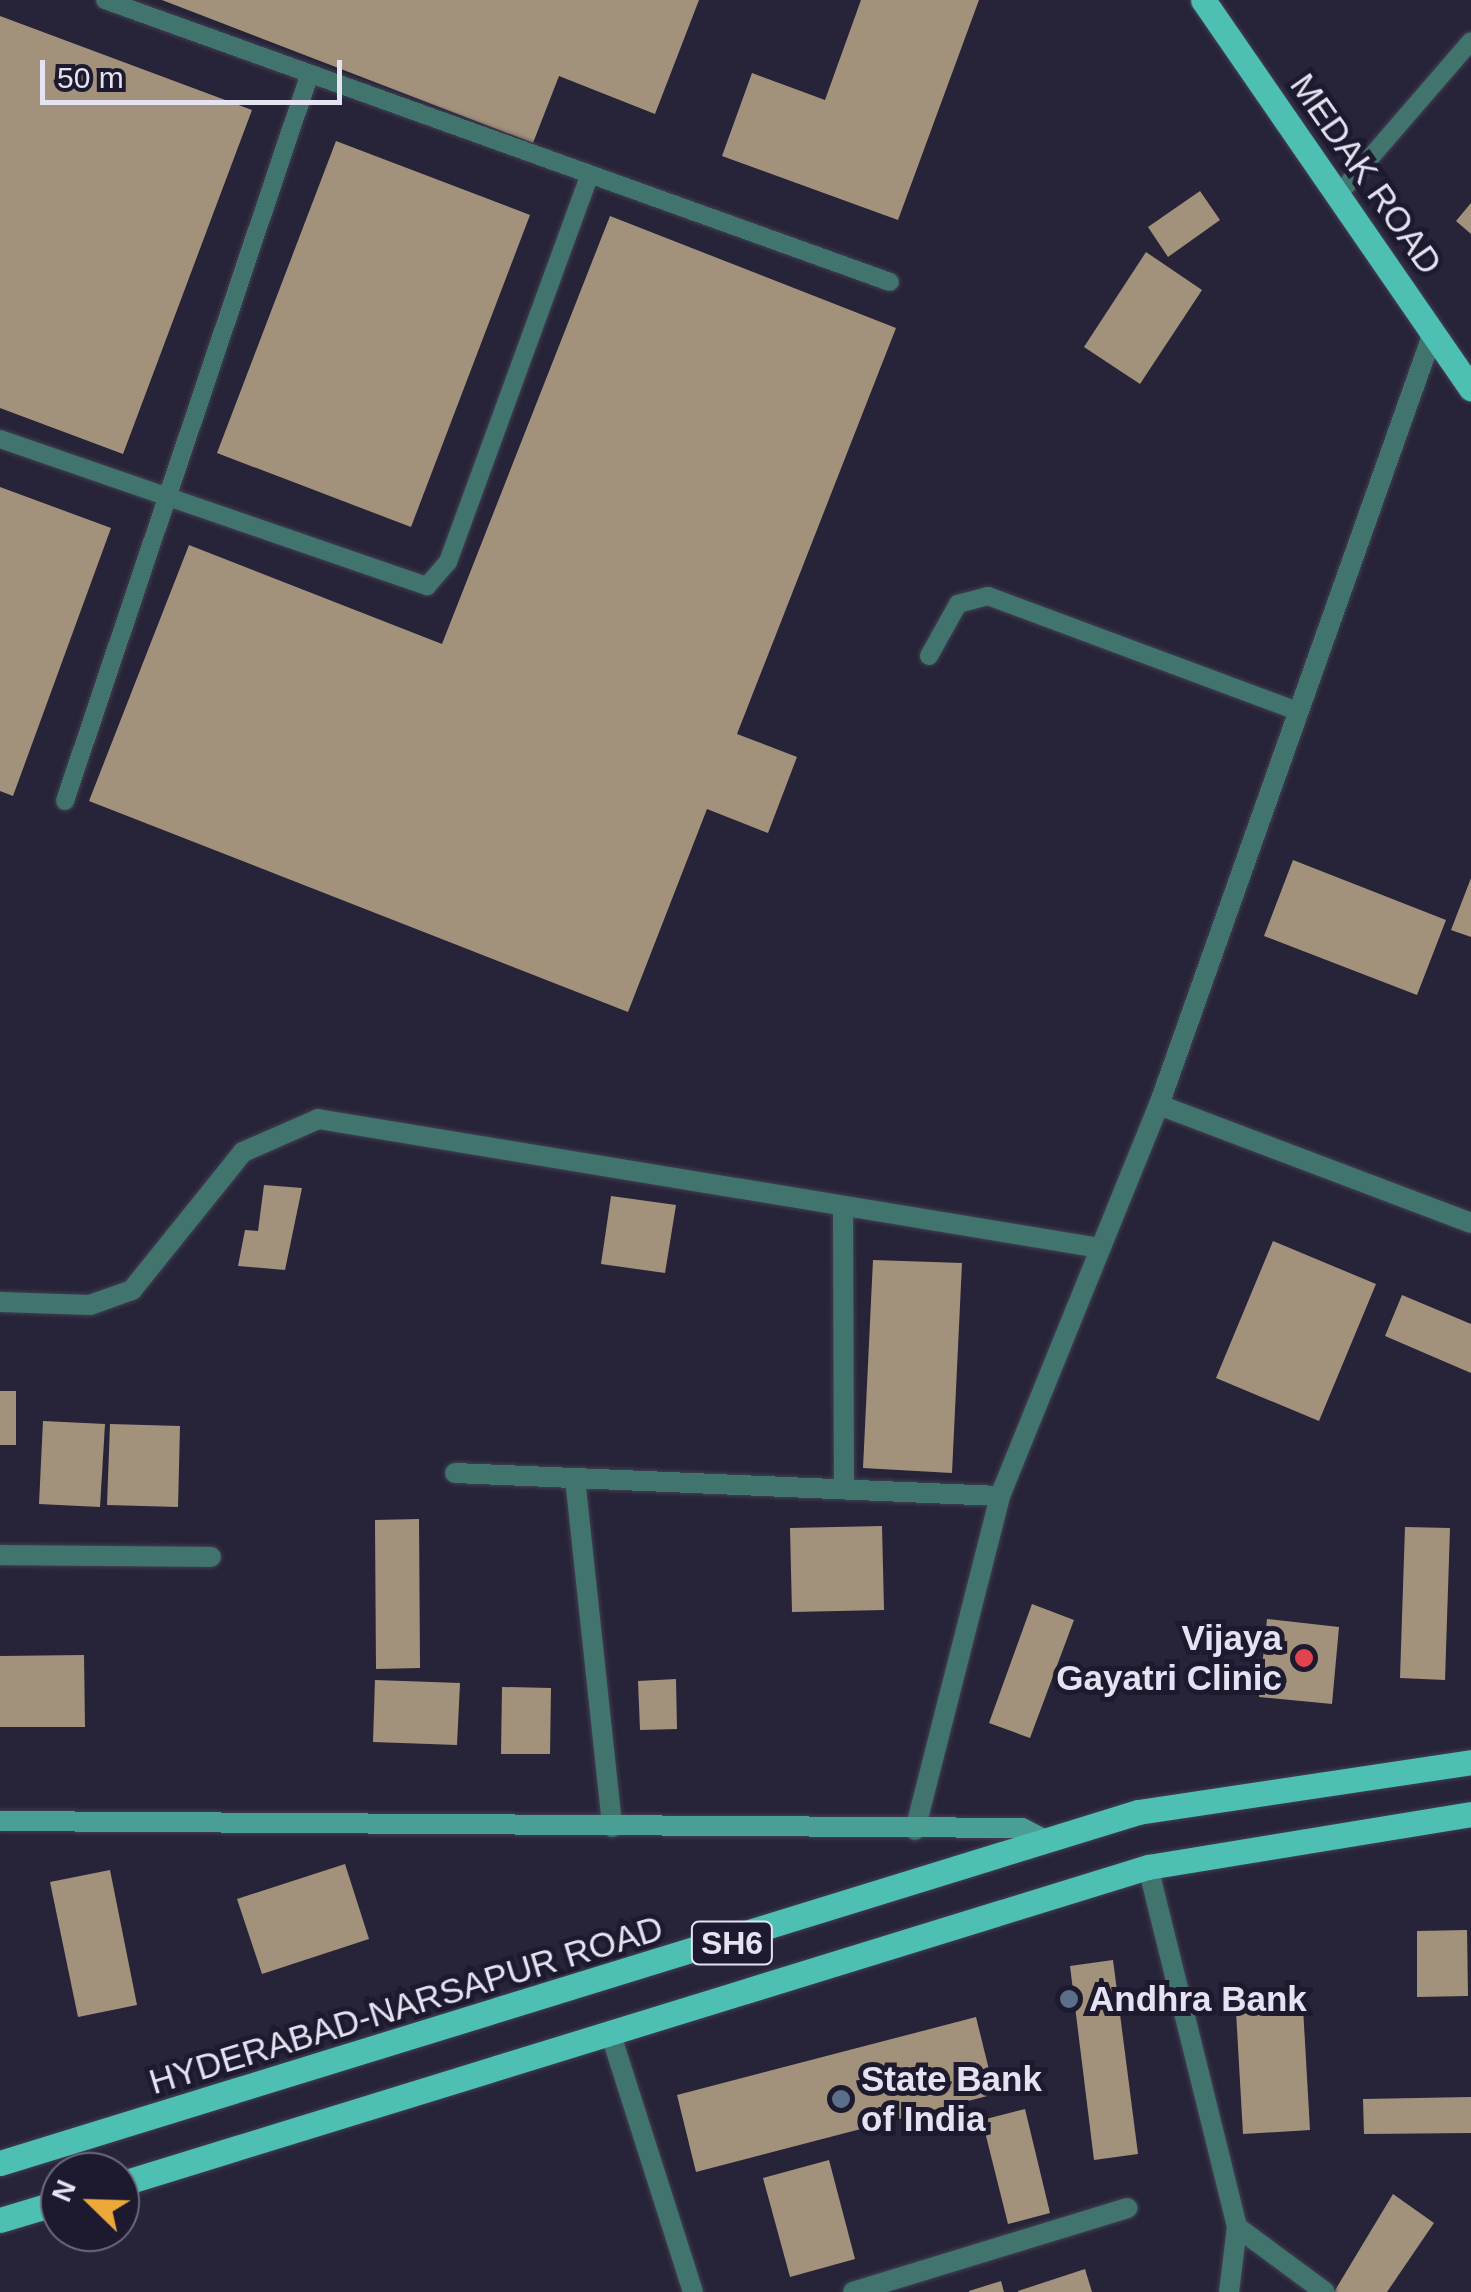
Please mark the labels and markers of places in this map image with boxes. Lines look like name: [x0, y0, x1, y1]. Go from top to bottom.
place label: Vijaya Gayatri Clinic: [1056, 1617, 1282, 1699]
marker: Vijaya Gayatri Clinic: [1291, 1645, 1317, 1671]
place label: Andhra Bank: [1089, 1978, 1307, 2020]
marker: Andhra Bank: [1058, 1988, 1080, 2010]
place label: State Bank of India: [861, 2058, 1042, 2140]
marker: State Bank of India: [830, 2088, 852, 2110]

